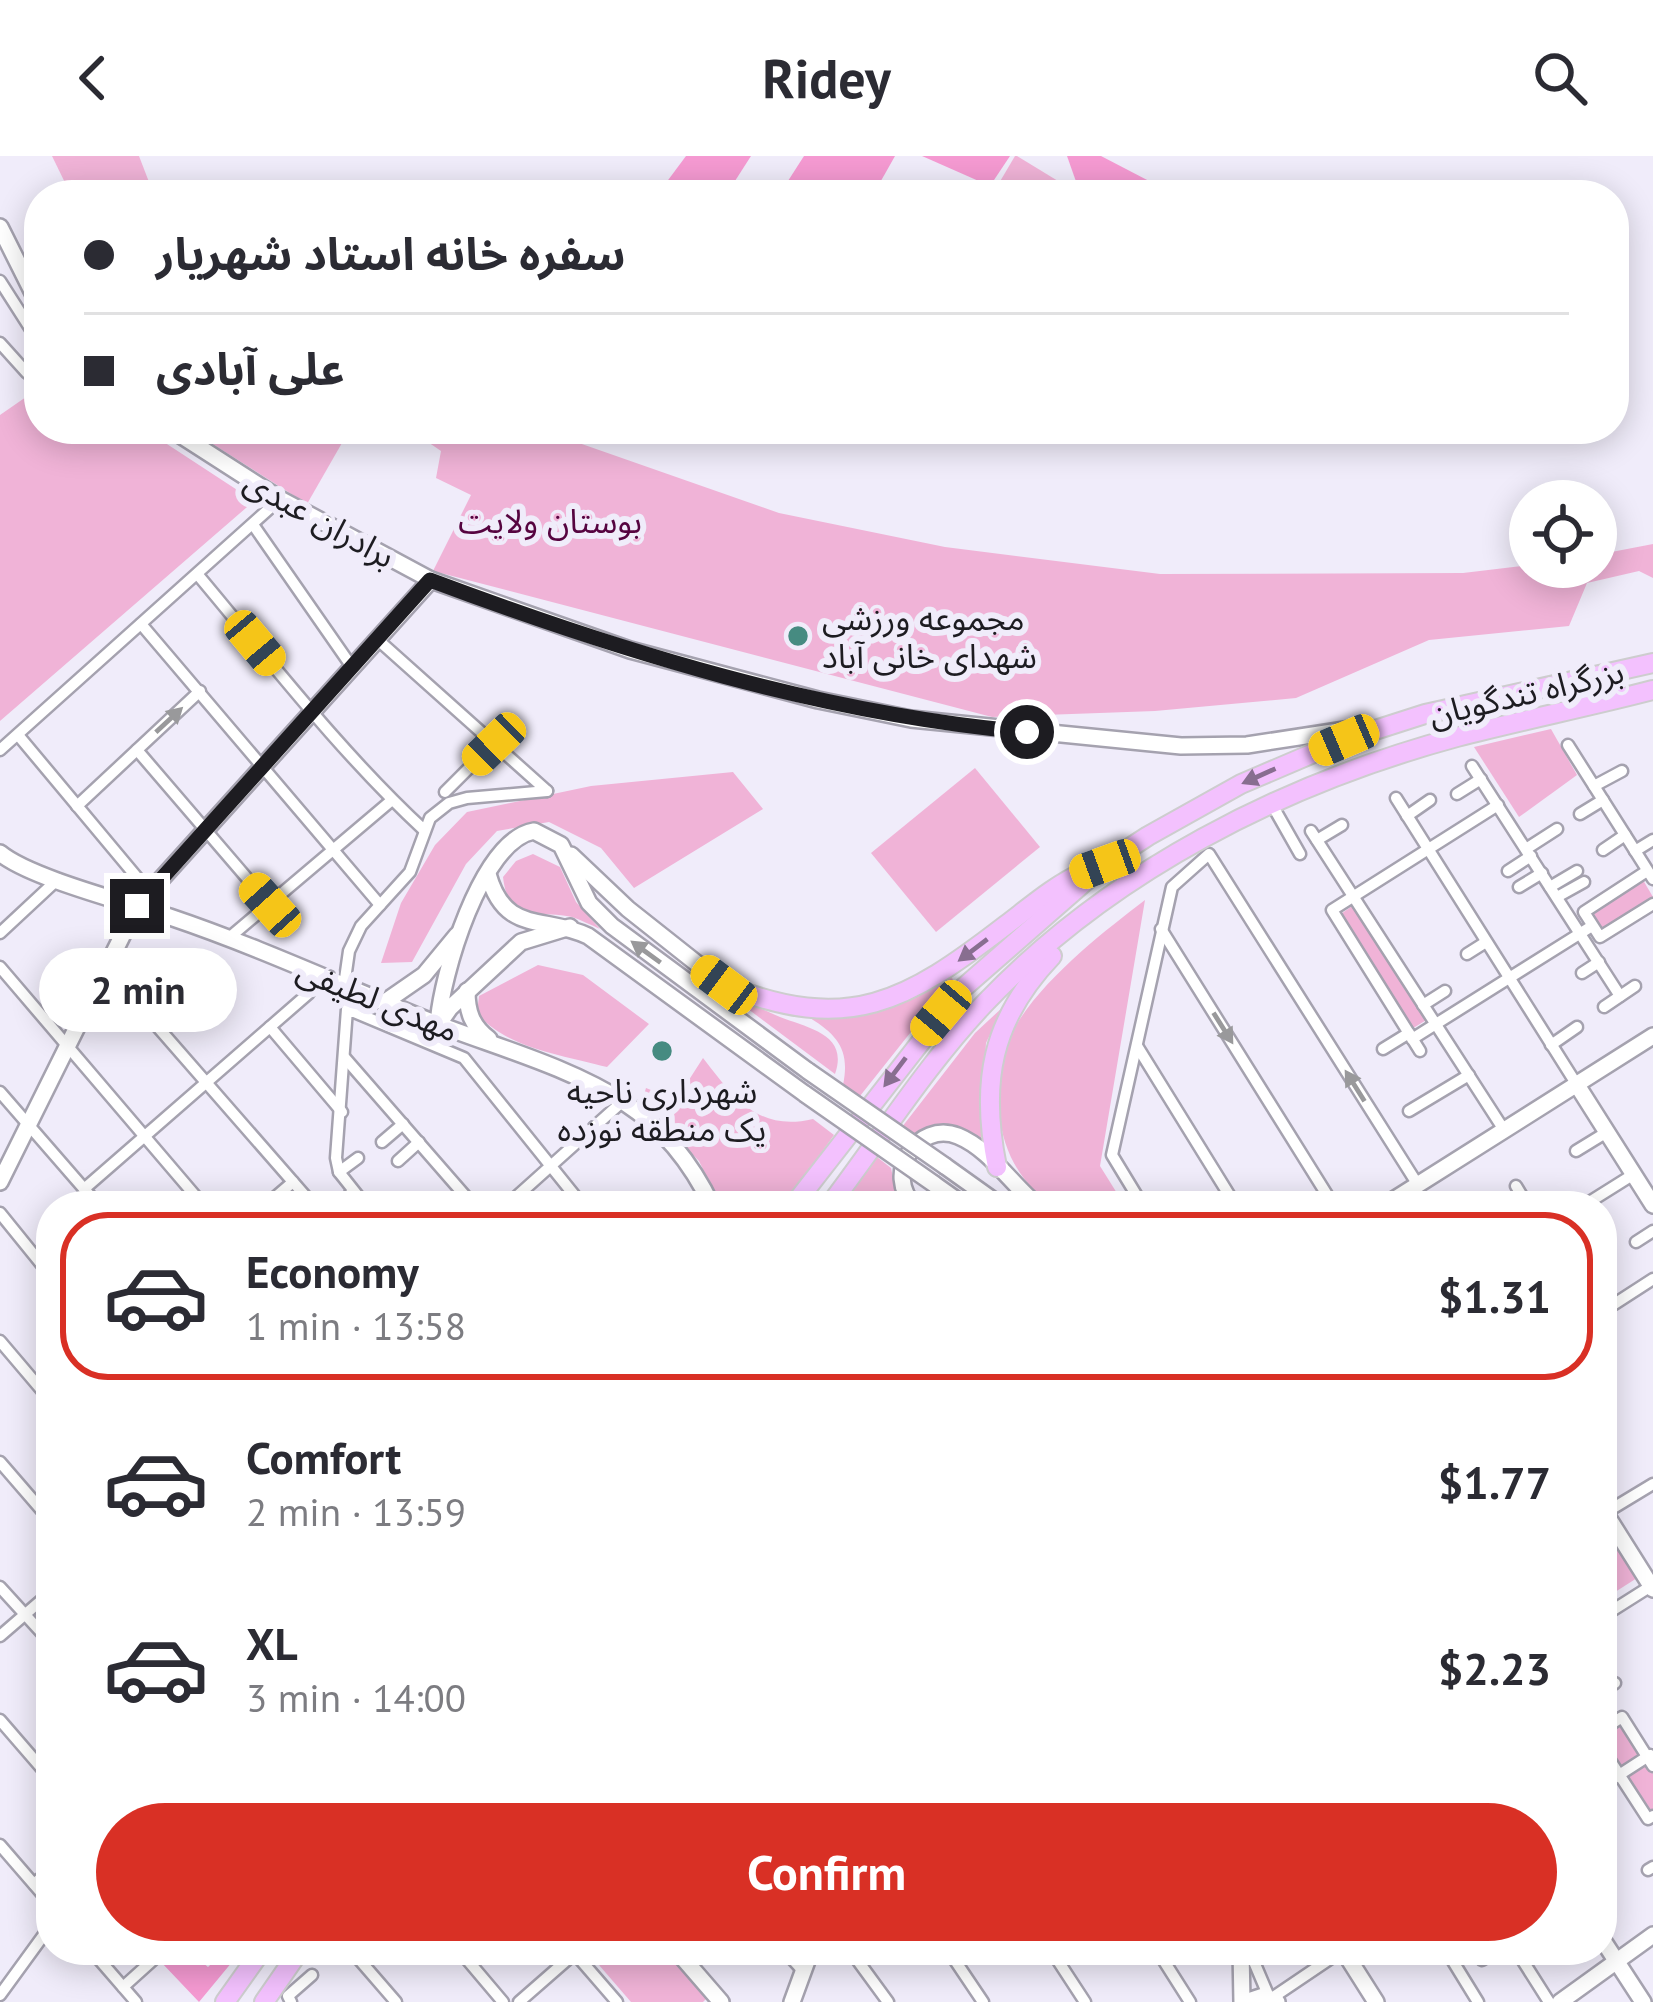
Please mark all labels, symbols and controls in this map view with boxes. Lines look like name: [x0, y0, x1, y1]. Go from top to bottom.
text: Ridey: [762, 43, 891, 113]
icon: back: [60, 45, 126, 111]
icon: search: [1527, 45, 1593, 111]
text: سفره خانه استاد شهریار: [156, 224, 626, 282]
text: علی آبادی: [156, 339, 345, 397]
street label: برادران عبدی: [237, 459, 403, 577]
map controls: [1509, 480, 1617, 588]
button: locate: [1509, 480, 1617, 588]
park label: بوستان ولایت: [458, 499, 642, 542]
place label: مجموعه ورزشی شهدای خانی آباد: [822, 596, 1037, 677]
car: [218, 604, 292, 682]
marker: مجموعه ورزشی شهدای خانی آباد: [785, 623, 811, 649]
street label: بزرگراه تندگویان: [1424, 649, 1628, 735]
route start: [1000, 705, 1054, 759]
car: [456, 706, 532, 782]
one-way arrow: [155, 707, 184, 734]
car: [1304, 709, 1384, 771]
one-way arrow: [1241, 767, 1276, 787]
car: [1065, 835, 1145, 893]
car: [233, 866, 307, 944]
route end: [110, 879, 164, 933]
one-way arrow: [957, 938, 989, 962]
one-way arrow: [630, 940, 662, 964]
street label: مهدی لطیفی: [291, 947, 465, 1051]
callout: 2 min: [38, 948, 236, 1032]
car: [684, 949, 764, 1021]
text: 2 min: [90, 964, 186, 1015]
car: [904, 974, 978, 1052]
one-way arrow: [1212, 1011, 1233, 1045]
marker: شهرداری ناحیه یک منطقه نوزده: [649, 1038, 675, 1064]
one-way arrow: [883, 1056, 908, 1087]
place label: شهرداری ناحیه یک منطقه نوزده: [558, 1069, 766, 1150]
one-way arrow: [1345, 1070, 1367, 1102]
icon: car: [102, 1242, 210, 1350]
text: Economy: [246, 1242, 419, 1300]
text: $1.31: [1438, 1267, 1551, 1325]
text: 1 min · 13:58: [246, 1300, 466, 1351]
icon: car: [102, 1428, 210, 1536]
text: Comfort: [246, 1428, 401, 1486]
text: $1.77: [1438, 1453, 1551, 1511]
text: 2 min · 13:59: [246, 1486, 466, 1537]
icon: car: [102, 1614, 210, 1722]
text: XL: [246, 1614, 298, 1672]
text: $2.23: [1438, 1639, 1551, 1697]
text: 3 min · 14:00: [246, 1672, 466, 1723]
button: Confirm: [96, 1803, 1557, 1941]

